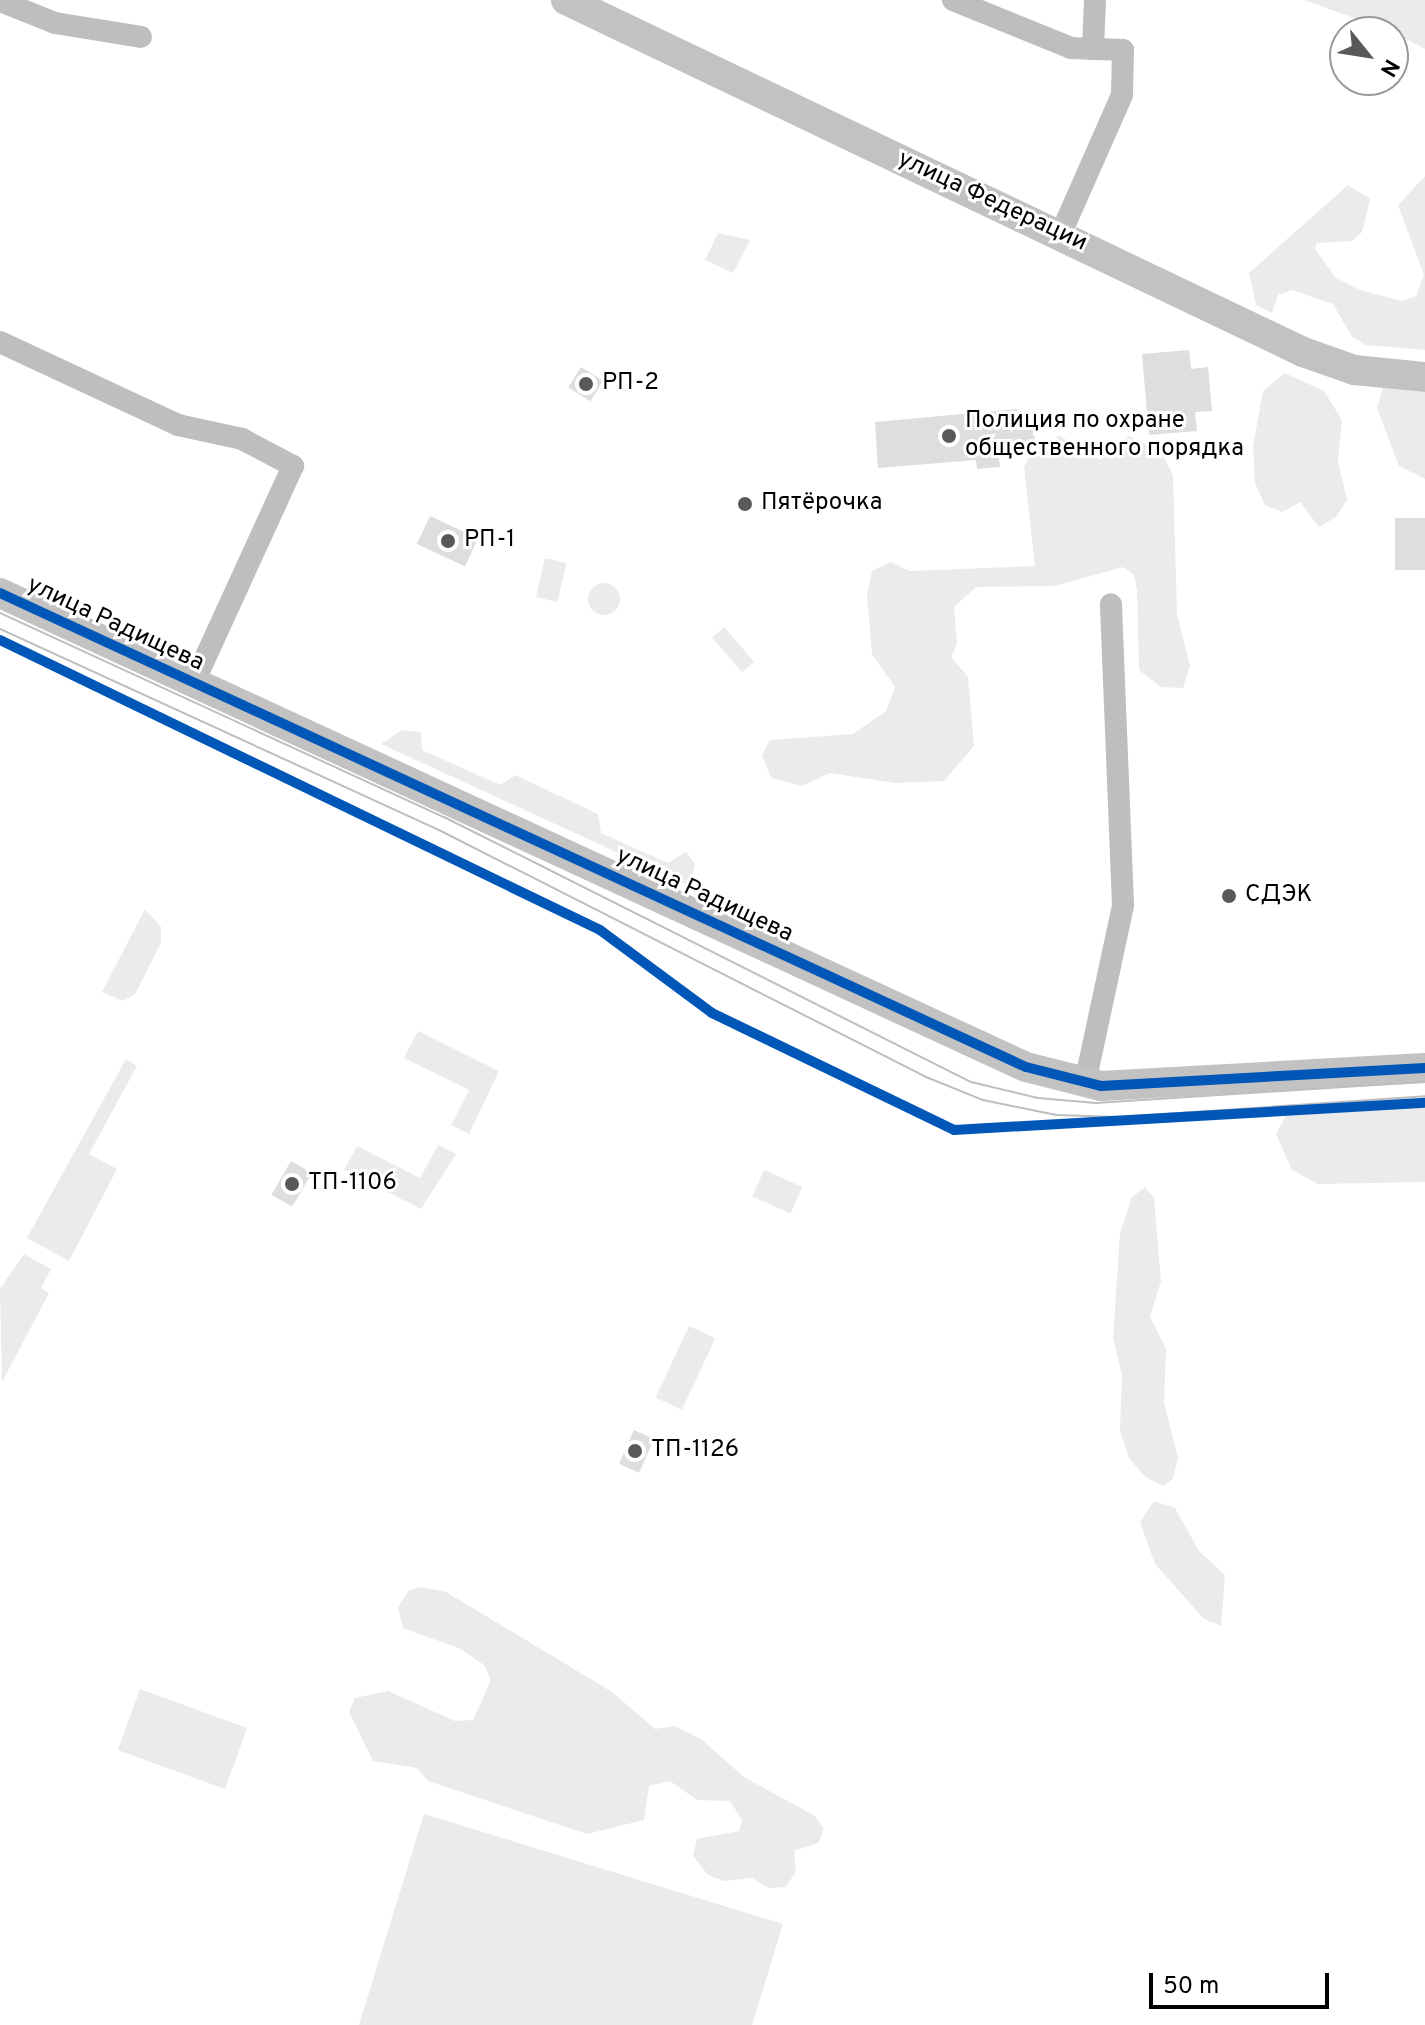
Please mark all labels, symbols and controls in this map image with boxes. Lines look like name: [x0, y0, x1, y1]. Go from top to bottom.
north arrow: [1329, 16, 1409, 96]
text: N: [1373, 54, 1404, 81]
street label: улица Федерации: [893, 145, 1091, 259]
place label: РП-2: [602, 370, 659, 398]
marker: РП-2: [577, 375, 595, 393]
place label: Полиция по охране общественного порядка: [965, 408, 1244, 464]
marker: Полиция по охране общественного порядка: [940, 427, 958, 445]
place label: Пятёрочка: [761, 490, 882, 518]
marker: Пятёрочка: [736, 495, 754, 513]
place label: РП-1: [464, 527, 515, 555]
marker: РП-1: [439, 532, 457, 550]
street label: улица Радищева: [22, 571, 208, 679]
street label: улица Радищева: [611, 842, 797, 950]
place label: СДЭК: [1245, 882, 1312, 910]
marker: СДЭК: [1220, 887, 1238, 905]
place label: ТП-1106: [308, 1170, 397, 1198]
marker: ТП-1106: [283, 1175, 301, 1193]
place label: ТП-1126: [651, 1437, 739, 1465]
marker: ТП-1126: [626, 1442, 644, 1460]
scale bar: [1153, 1957, 1333, 2007]
text: 50 m: [1163, 1972, 1219, 2002]

